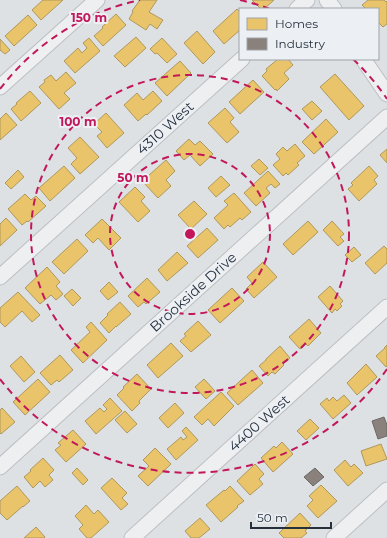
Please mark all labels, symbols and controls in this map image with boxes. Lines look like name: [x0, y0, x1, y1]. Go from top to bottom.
legend: [239, 8, 379, 60]
text: 150 m: [71, 10, 107, 25]
text: Homes: [275, 16, 318, 31]
text: Industry: [275, 36, 325, 51]
street label: 4310 West: [133, 97, 198, 158]
text: 100 m: [60, 114, 96, 129]
text: 50 m: [117, 170, 149, 185]
centre of rings: [183, 227, 197, 241]
street label: Brookside Drive: [146, 248, 240, 336]
street label: 4400 West: [225, 391, 294, 455]
scale bar: [251, 504, 331, 530]
text: 50 m: [257, 510, 288, 525]

